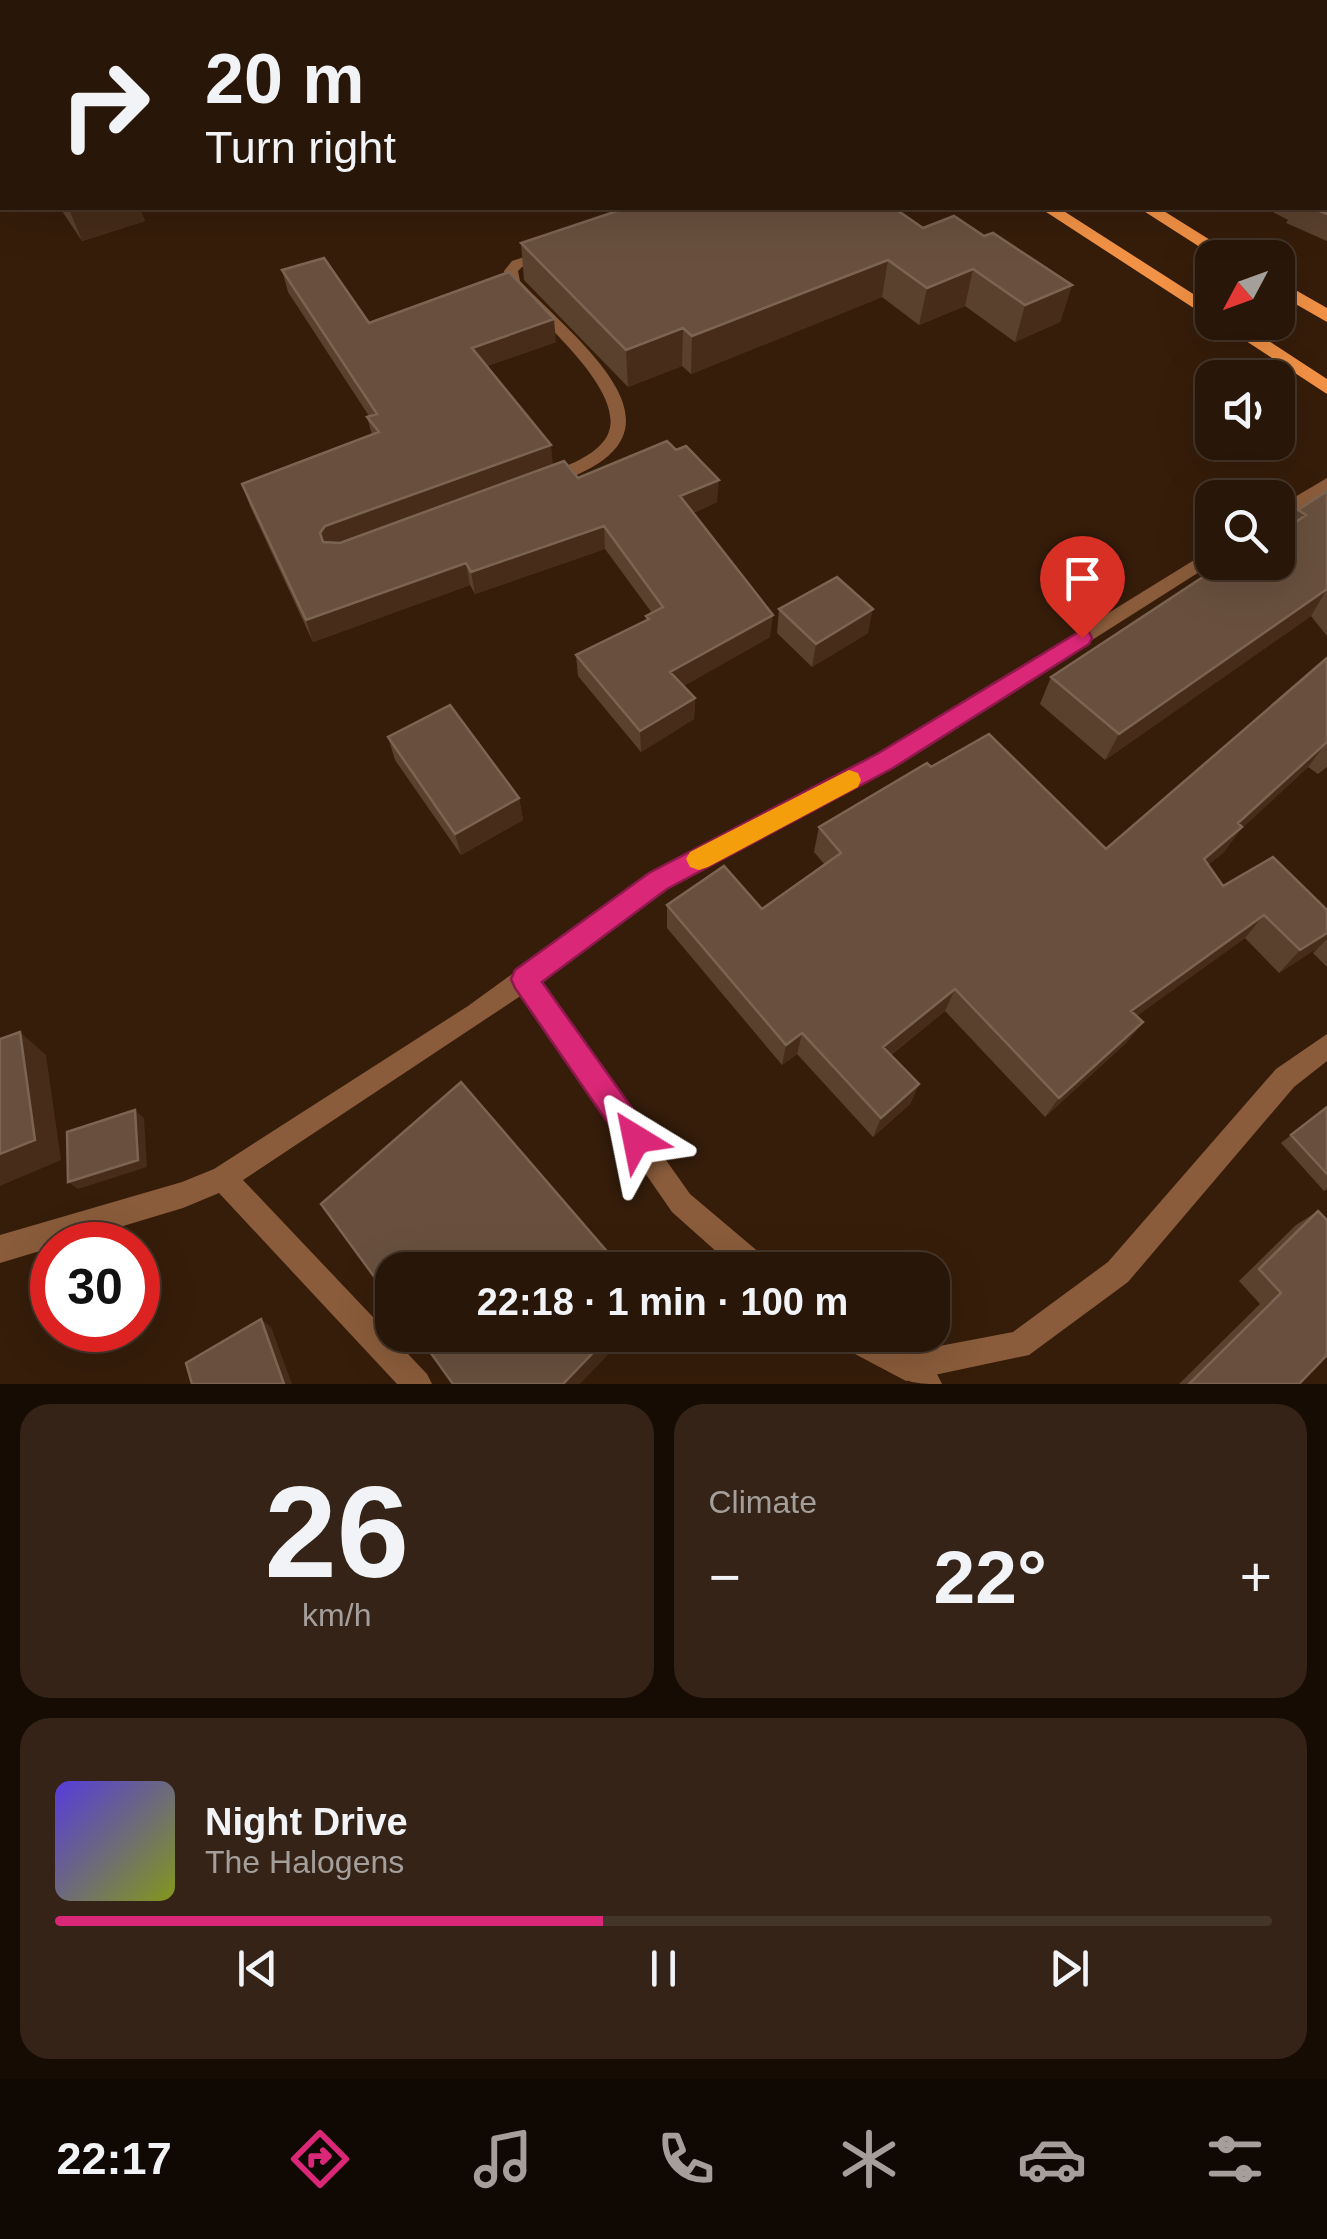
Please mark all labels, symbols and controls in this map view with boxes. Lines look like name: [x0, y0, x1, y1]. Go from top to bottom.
icon: right: [40, 40, 170, 170]
text: 20 m: [205, 40, 365, 118]
text: Turn right: [205, 122, 396, 173]
north arrow: [1195, 240, 1295, 340]
map controls: [1195, 240, 1295, 580]
button: sound: [1195, 360, 1295, 460]
button: search: [1195, 480, 1295, 580]
pin: [1040, 536, 1125, 639]
icon: arrive: [1055, 551, 1110, 606]
position arrow: [584, 1087, 688, 1191]
speed limit sign: 30: [30, 1222, 160, 1352]
text: 22:18 · 1 min · 100 m: [477, 1281, 848, 1323]
text: 26: [264, 1459, 409, 1605]
text: Climate: [709, 1484, 817, 1520]
text: 22°: [934, 1535, 1047, 1619]
text: −: [709, 1546, 741, 1608]
text: +: [1240, 1546, 1272, 1608]
text: km/h: [302, 1597, 371, 1633]
text: Night Drive: [205, 1801, 408, 1843]
text: The Halogens: [205, 1844, 404, 1880]
icon: previous: [230, 1941, 285, 1996]
icon: pause: [636, 1941, 691, 1996]
icon: next: [1042, 1941, 1097, 1996]
icon: directions: [285, 2124, 355, 2194]
icon: music: [468, 2124, 538, 2194]
icon: phone: [651, 2124, 721, 2194]
icon: climate: [834, 2124, 904, 2194]
icon: car: [1017, 2124, 1087, 2194]
icon: filters: [1200, 2124, 1270, 2194]
text: 22:17: [57, 2133, 172, 2184]

